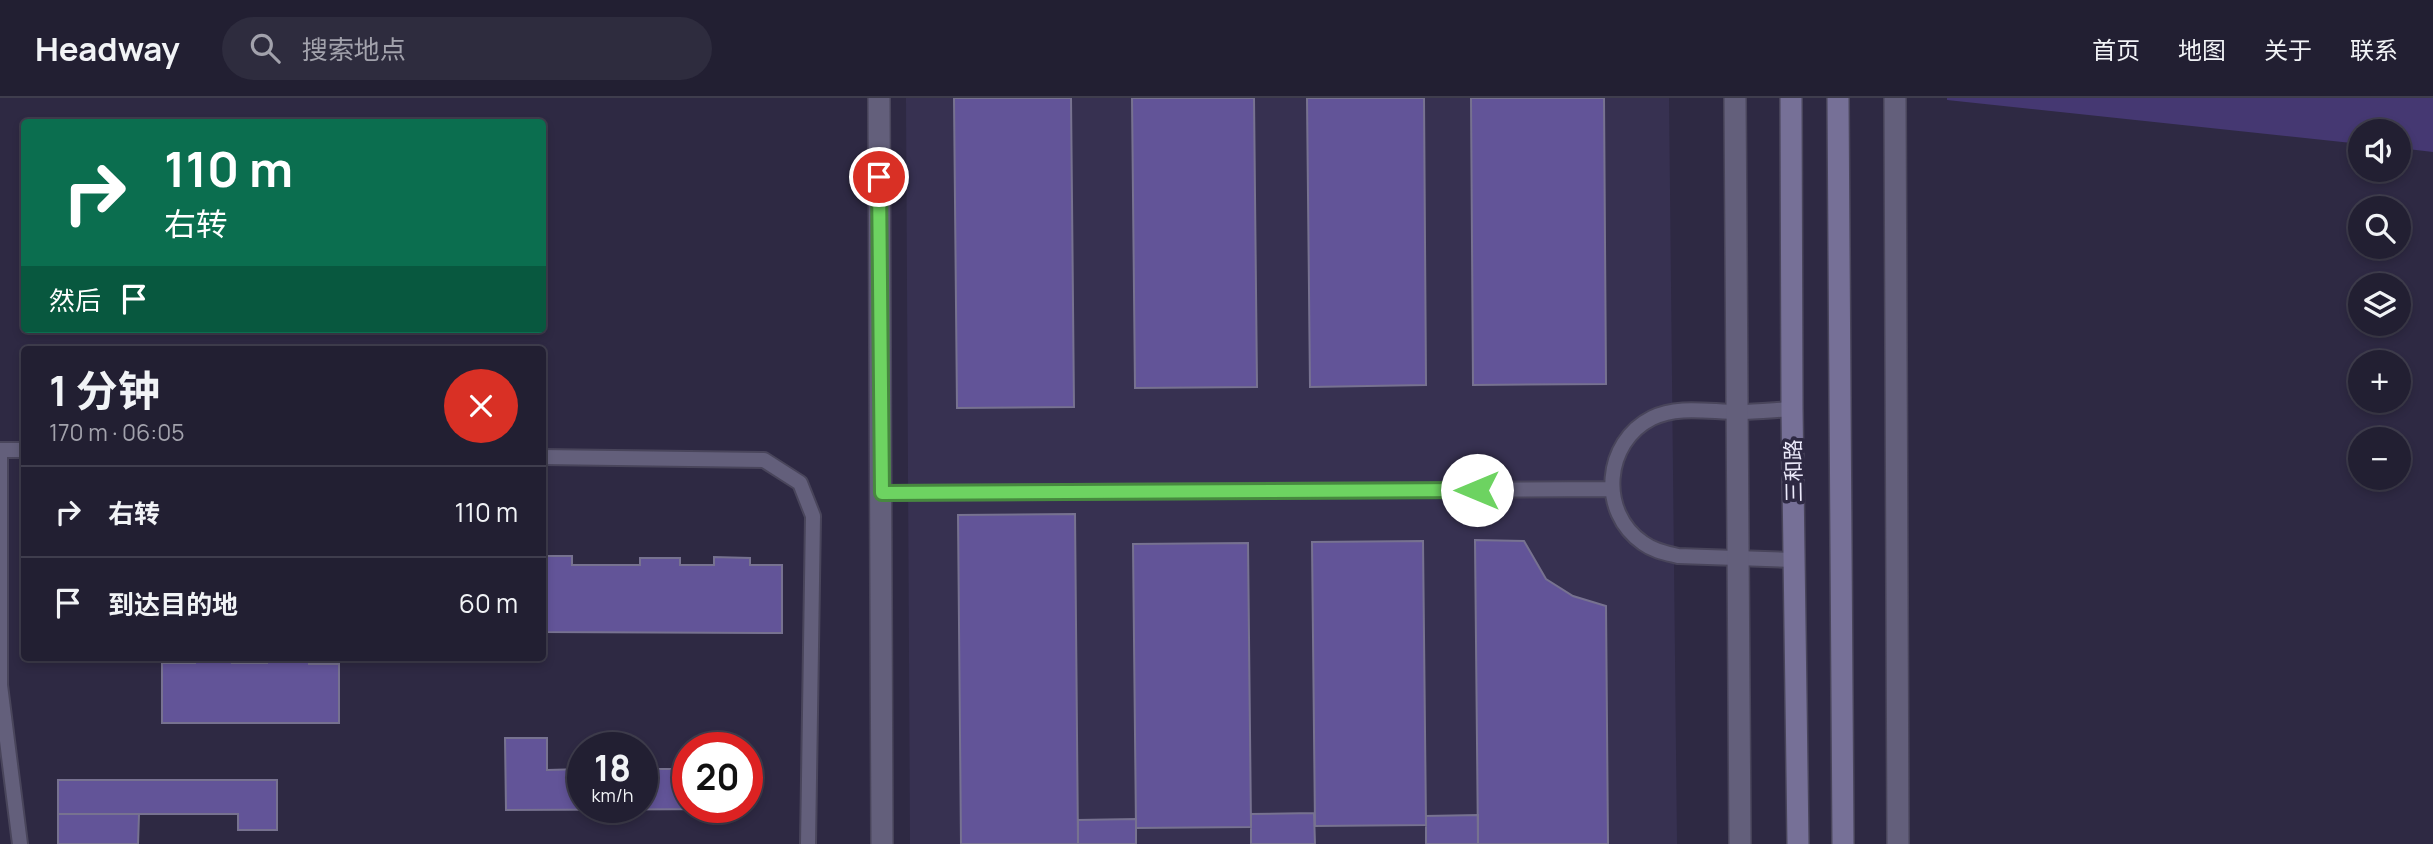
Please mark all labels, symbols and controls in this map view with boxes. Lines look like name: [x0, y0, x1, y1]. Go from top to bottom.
search box: [222, 17, 712, 80]
text: Headway: [35, 26, 180, 71]
icon: search: [246, 29, 284, 67]
text: 搜索地点: [302, 31, 406, 67]
text: 首页: [2092, 33, 2140, 66]
text: 地图: [2178, 33, 2226, 66]
text: 关于: [2264, 33, 2312, 66]
text: 联系: [2350, 33, 2398, 66]
map controls: [2348, 119, 2411, 490]
button: sound: [2348, 119, 2411, 182]
text: 110 m: [164, 135, 293, 202]
icon: right: [49, 147, 140, 238]
pin: [849, 147, 909, 207]
icon: arrive: [860, 158, 898, 196]
button: search: [2348, 196, 2411, 259]
text: 右转: [164, 202, 228, 246]
button: layers: [2348, 273, 2411, 336]
icon: arrive: [115, 280, 153, 318]
text: 然后: [49, 282, 101, 318]
button: +: [2348, 350, 2411, 413]
text: 1 分钟: [49, 361, 160, 419]
button: close: [444, 369, 518, 443]
text: 170 m · 06:05: [49, 416, 185, 448]
button: −: [2348, 427, 2411, 490]
street label: 三和路: [1778, 439, 1808, 503]
position arrow: [1440, 453, 1514, 527]
icon: right: [49, 493, 87, 531]
text: 110 m: [455, 494, 518, 530]
text: 右转: [108, 495, 160, 531]
icon: arrive: [49, 584, 87, 622]
text: 60 m: [459, 585, 518, 621]
text: 到达目的地: [108, 586, 238, 622]
speed limit sign: 20: [672, 732, 763, 823]
text: 18: [594, 744, 631, 792]
text: km/h: [592, 783, 633, 807]

